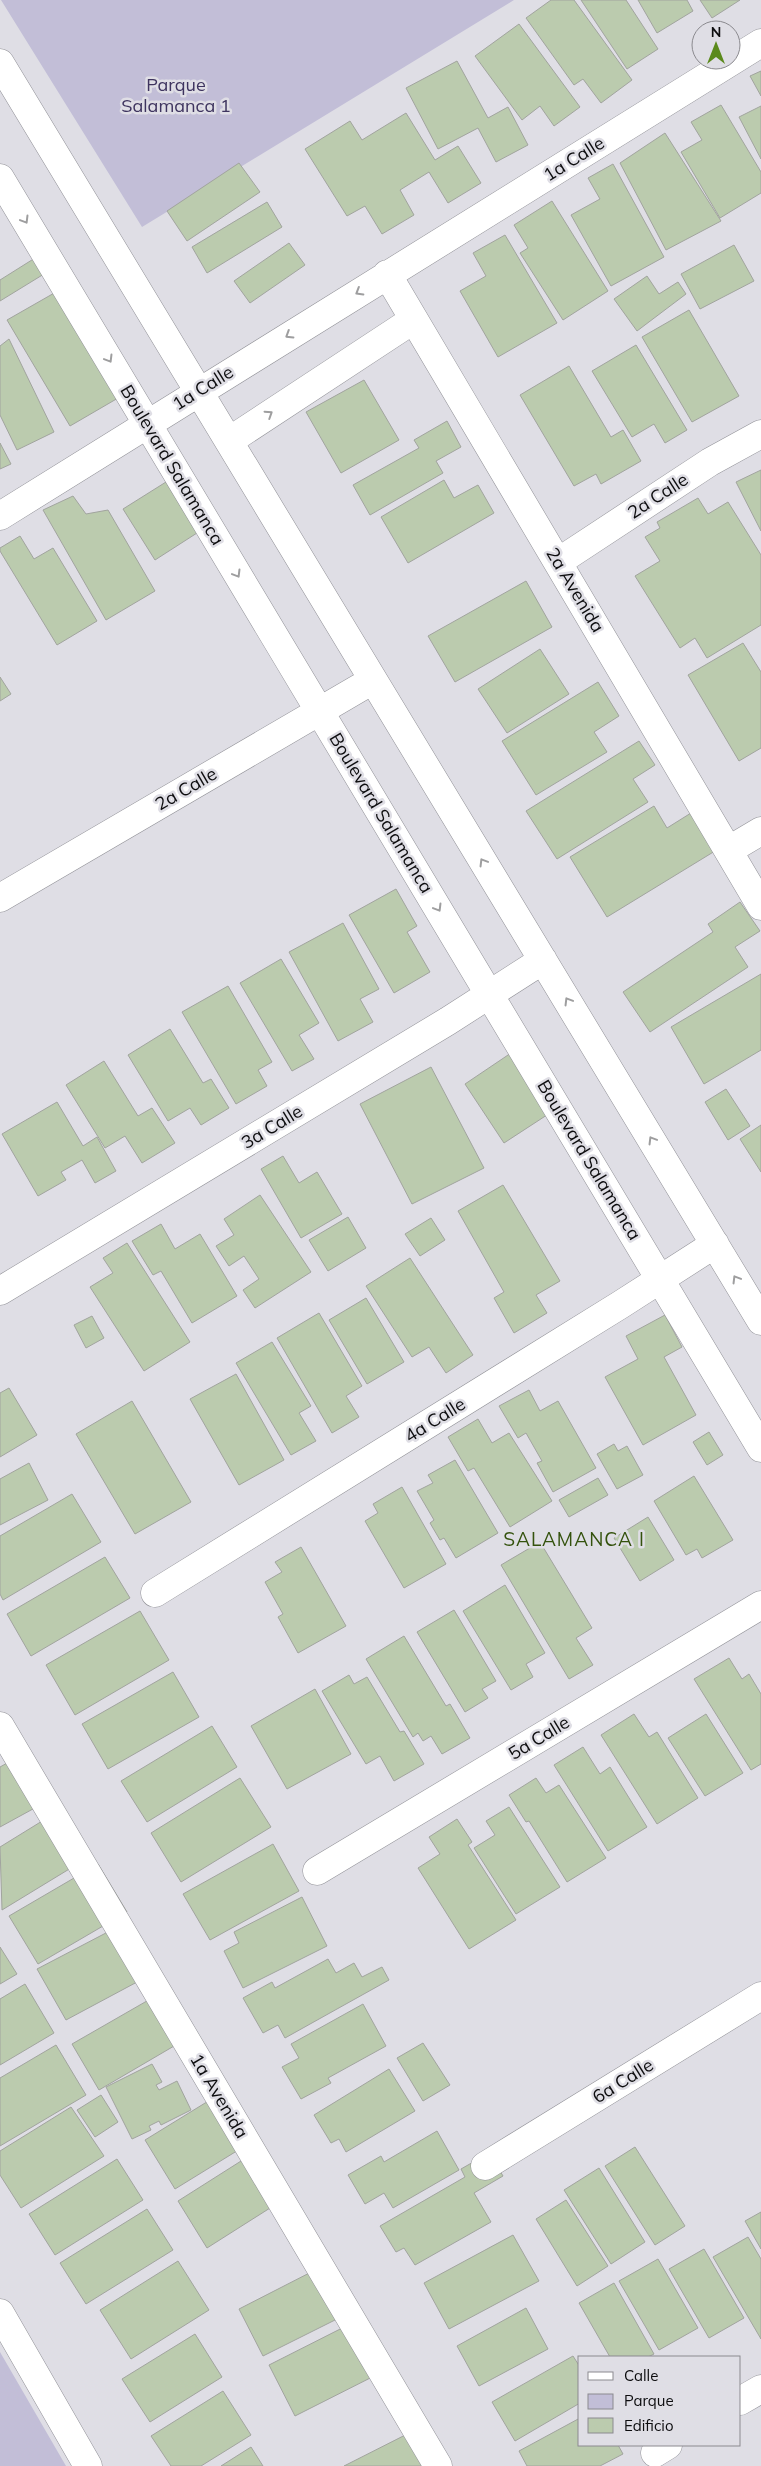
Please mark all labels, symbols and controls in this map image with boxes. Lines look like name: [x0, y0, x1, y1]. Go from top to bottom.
north arrow: [691, 20, 741, 70]
text: N: [711, 23, 721, 41]
park label: Parque Salamanca 1: [121, 73, 231, 117]
street label: 1a Calle: [539, 131, 608, 186]
one-way arrow: [19, 214, 29, 223]
one-way arrow: [355, 285, 364, 295]
one-way arrow: [286, 328, 295, 338]
one-way arrow: [102, 354, 112, 363]
street label: 1a Calle: [168, 360, 237, 415]
street label: Boulevard Salamanca: [115, 380, 229, 549]
one-way arrow: [264, 411, 273, 420]
street label: 2a Calle: [623, 468, 692, 524]
street label: 2a Avenida: [541, 543, 610, 636]
one-way arrow: [231, 568, 241, 577]
street label: Boulevard Salamanca: [324, 728, 438, 897]
street label: 2a Calle: [151, 762, 221, 815]
one-way arrow: [480, 859, 490, 868]
one-way arrow: [431, 903, 441, 912]
one-way arrow: [564, 998, 574, 1007]
street label: Boulevard Salamanca: [532, 1075, 646, 1244]
street label: 3a Calle: [237, 1099, 307, 1154]
one-way arrow: [648, 1137, 658, 1146]
one-way arrow: [732, 1276, 742, 1285]
street label: 4a Calle: [400, 1392, 469, 1447]
district label: SALAMANCA I: [503, 1527, 645, 1551]
street label: 5a Calle: [504, 1710, 574, 1765]
street label: 1a Avenida: [185, 2049, 254, 2142]
street label: 6a Calle: [588, 2053, 657, 2108]
legend: [578, 2356, 741, 2446]
text: Calle: [624, 2366, 658, 2385]
text: Parque: [624, 2391, 674, 2410]
text: Edificio: [624, 2416, 674, 2435]

